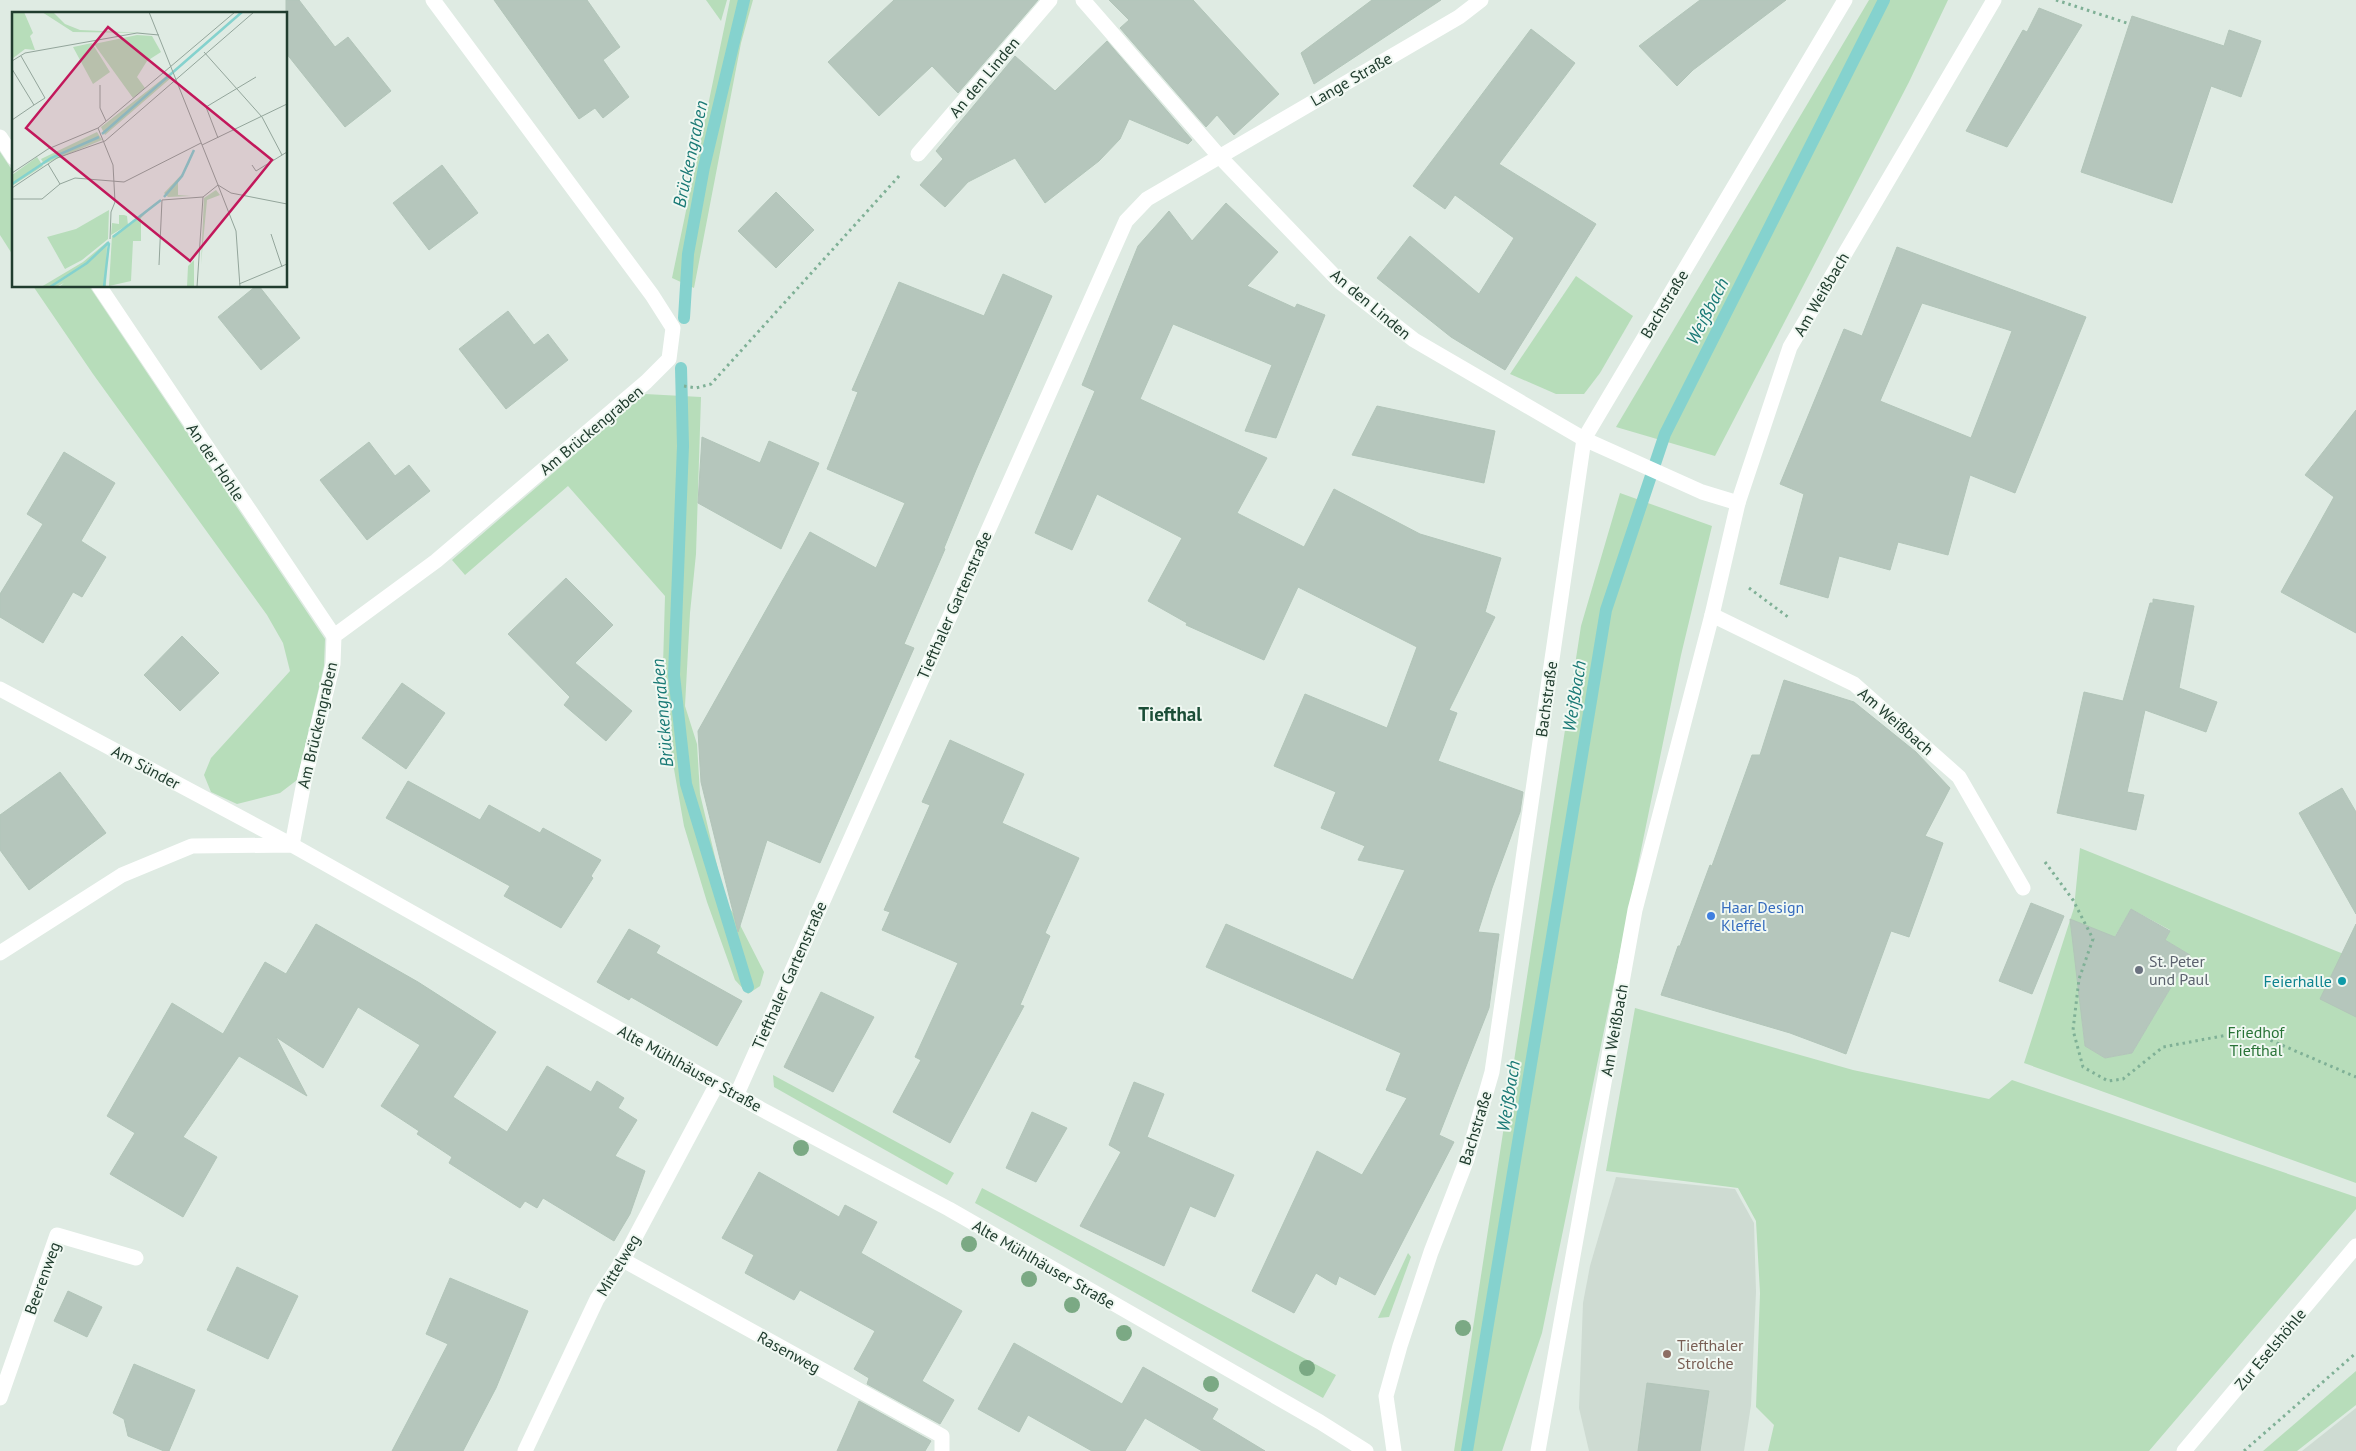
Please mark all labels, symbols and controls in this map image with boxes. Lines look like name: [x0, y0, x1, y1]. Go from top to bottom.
inset map: [12, 12, 288, 288]
street label: An den Linden: [945, 33, 1023, 121]
street label: Lange Straße: [1307, 48, 1395, 110]
water label: Brückengraben: [667, 98, 713, 210]
street label: Am Weißbach: [1789, 249, 1853, 339]
street label: An den Linden: [1327, 265, 1415, 343]
street label: Bachstraße: [1636, 266, 1692, 342]
water label: Weißbach: [1680, 274, 1734, 348]
street label: Am Brückengraben: [535, 381, 647, 479]
street label: An der Hohle: [183, 419, 249, 505]
street label: Tiefthaler Gartenstraße: [912, 528, 996, 682]
water label: Brückengraben: [646, 658, 678, 768]
water label: Weißbach: [1557, 659, 1591, 733]
street label: Am Brückengraben: [293, 660, 341, 790]
street label: Bachstraße: [1531, 660, 1561, 738]
street label: Am Weißbach: [1854, 683, 1938, 759]
district label: Tiefthal: [1138, 702, 1202, 726]
street label: Am Sünder: [108, 741, 184, 794]
place label: Haar Design Kleffel: [1721, 897, 1804, 935]
street label: Tiefthaler Gartenstraße: [747, 898, 831, 1052]
marker: Haar Design Kleffel: [1705, 910, 1717, 922]
place label: St. Peter und Paul: [2149, 951, 2209, 989]
marker: St. Peter und Paul: [2133, 964, 2145, 976]
place label: Feierhalle: [2264, 971, 2332, 991]
marker: Feierhalle: [2336, 975, 2348, 987]
street label: Am Weißbach: [1596, 982, 1632, 1078]
street label: Alte Mühlhäuser Straße: [615, 1020, 765, 1116]
park label: Friedhof Tiefthal: [2228, 1022, 2285, 1060]
water label: Weißbach: [1491, 1059, 1525, 1133]
street label: Bachstraße: [1454, 1089, 1496, 1167]
street label: Alte Mühlhäuser Straße: [969, 1215, 1119, 1313]
street label: Mittelweg: [592, 1230, 644, 1300]
street label: Beerenweg: [20, 1239, 64, 1317]
street label: Zur Eselshöhle: [2230, 1304, 2310, 1394]
street label: Rasenweg: [754, 1327, 824, 1377]
place label: Tiefthaler Strolche: [1677, 1335, 1744, 1373]
marker: Tiefthaler Strolche: [1661, 1348, 1673, 1360]

